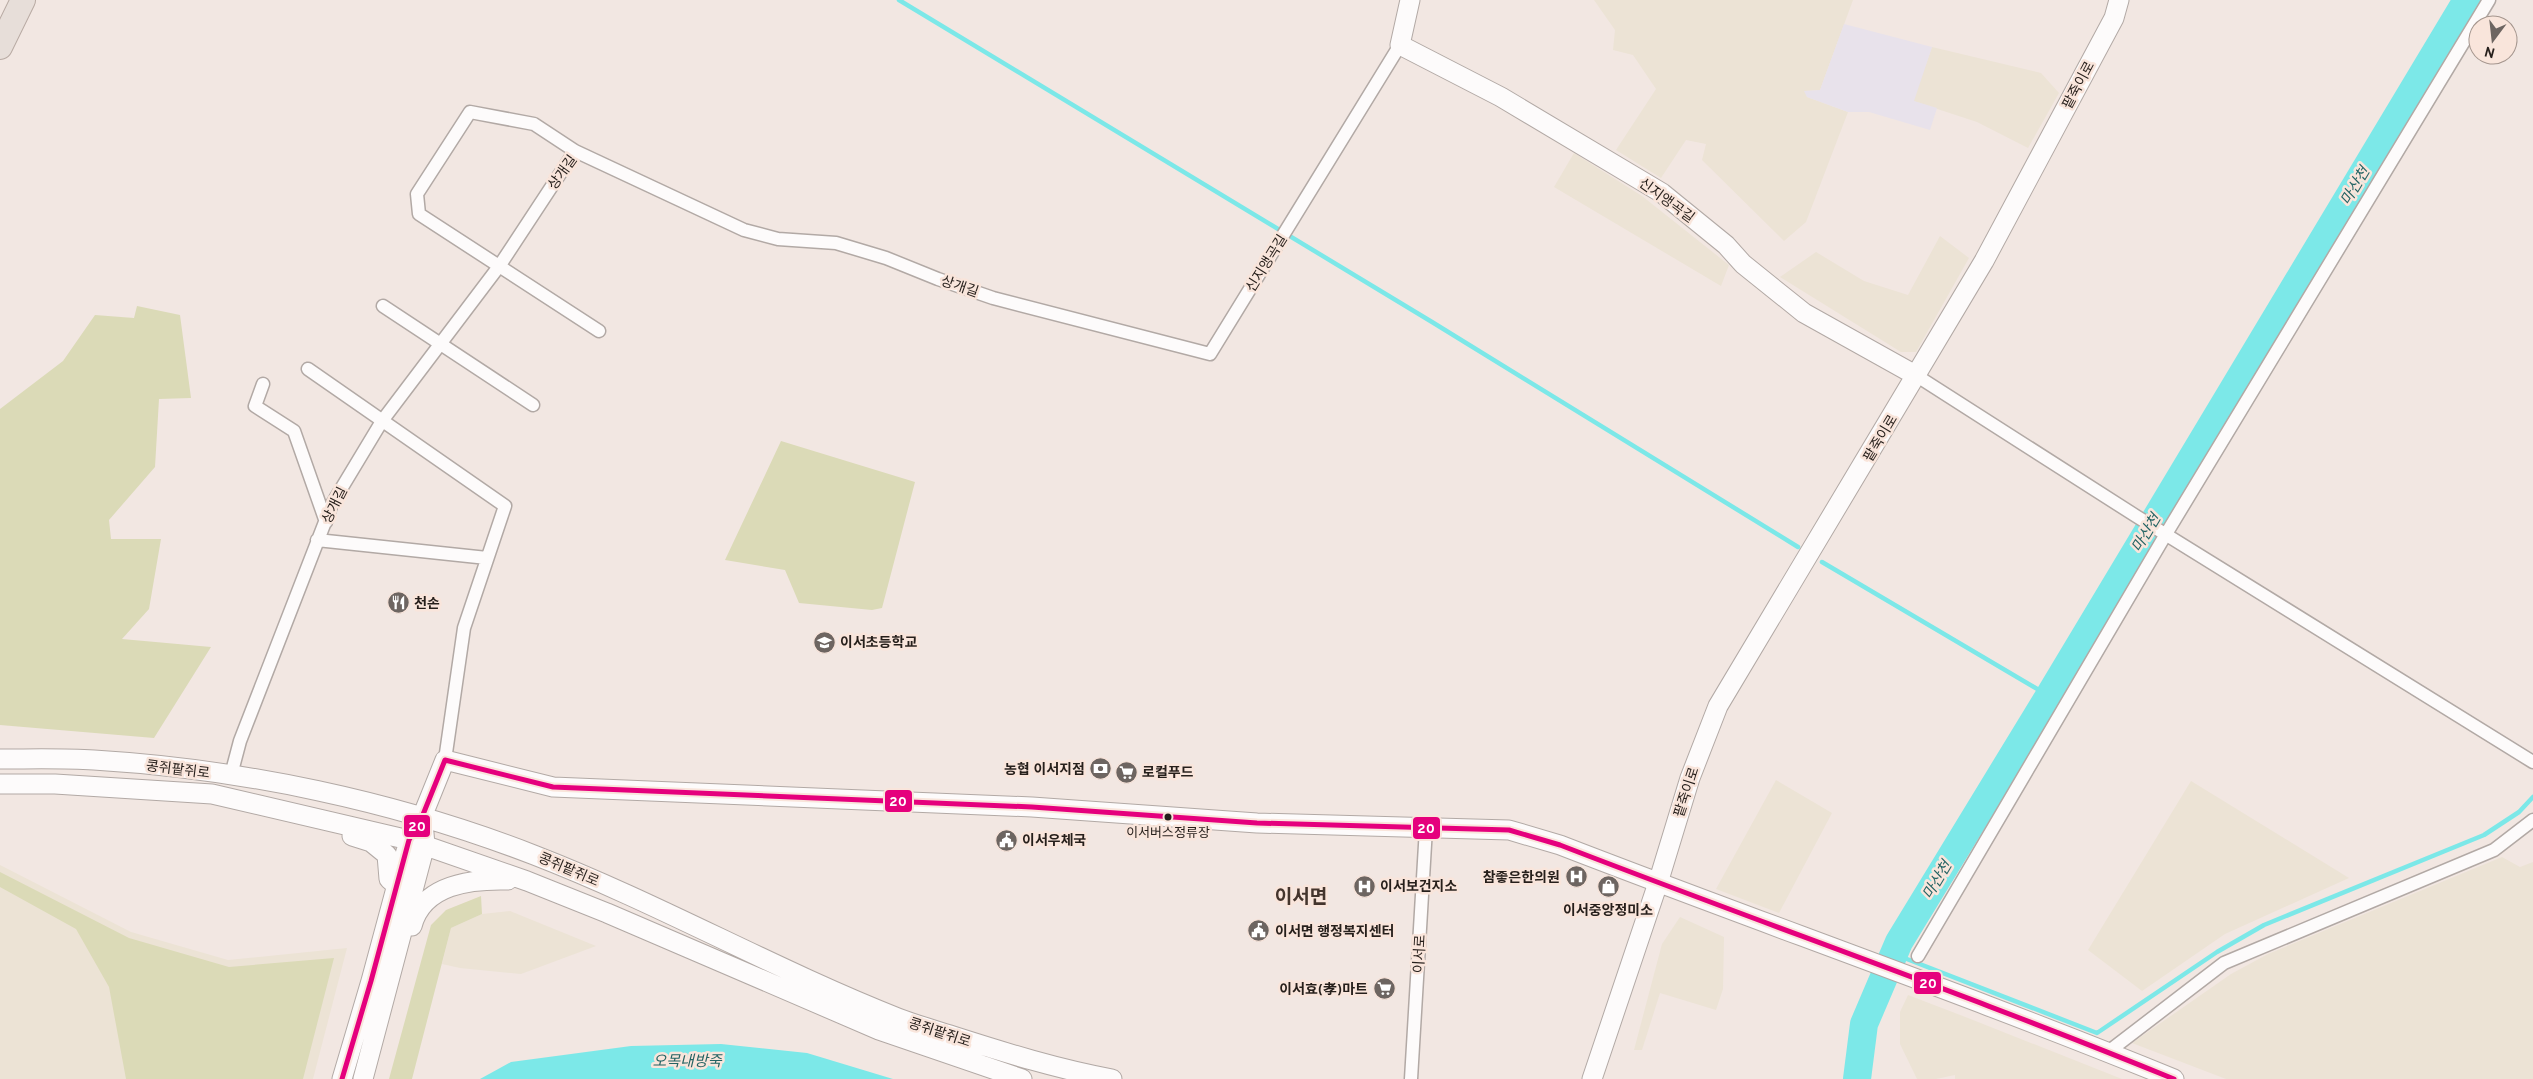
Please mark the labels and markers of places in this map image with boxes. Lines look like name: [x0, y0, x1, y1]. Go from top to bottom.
restaurant icon: 천손: [386, 591, 410, 615]
place label: 천손: [414, 595, 440, 613]
school or university icon: 이서초등학교: [812, 630, 836, 654]
place label: 이서초등학교: [840, 634, 917, 652]
bank icon: 농협 이서지점: [1089, 757, 1113, 781]
supermarket icon: 로컬푸드: [1114, 760, 1138, 784]
place label: 농협 이서지점: [1004, 762, 1085, 779]
place label: 로컬푸드: [1142, 765, 1194, 782]
marker: 이서버스정류장: [1163, 812, 1173, 822]
place label: 이서버스정류장: [1126, 826, 1210, 842]
public building icon: 이서우체국: [994, 828, 1018, 852]
place label: 이서우체국: [1022, 833, 1087, 850]
hospital icon: 참좋은한의원: [1564, 865, 1588, 889]
place label: 참좋은한의원: [1483, 869, 1560, 887]
hospital icon: 이서보건지소: [1352, 874, 1376, 898]
shop icon: 이서중앙정미소: [1596, 875, 1620, 899]
place label: 이서보건지소: [1380, 879, 1457, 896]
place label: 이서중앙정미소: [1563, 903, 1653, 920]
public building icon: 이서면 행정복지센터: [1247, 919, 1271, 943]
place label: 이서면 행정복지센터: [1275, 924, 1394, 941]
supermarket icon: 이서효(孝)마트: [1372, 977, 1396, 1001]
place label: 이서효(孝)마트: [1279, 982, 1368, 999]

